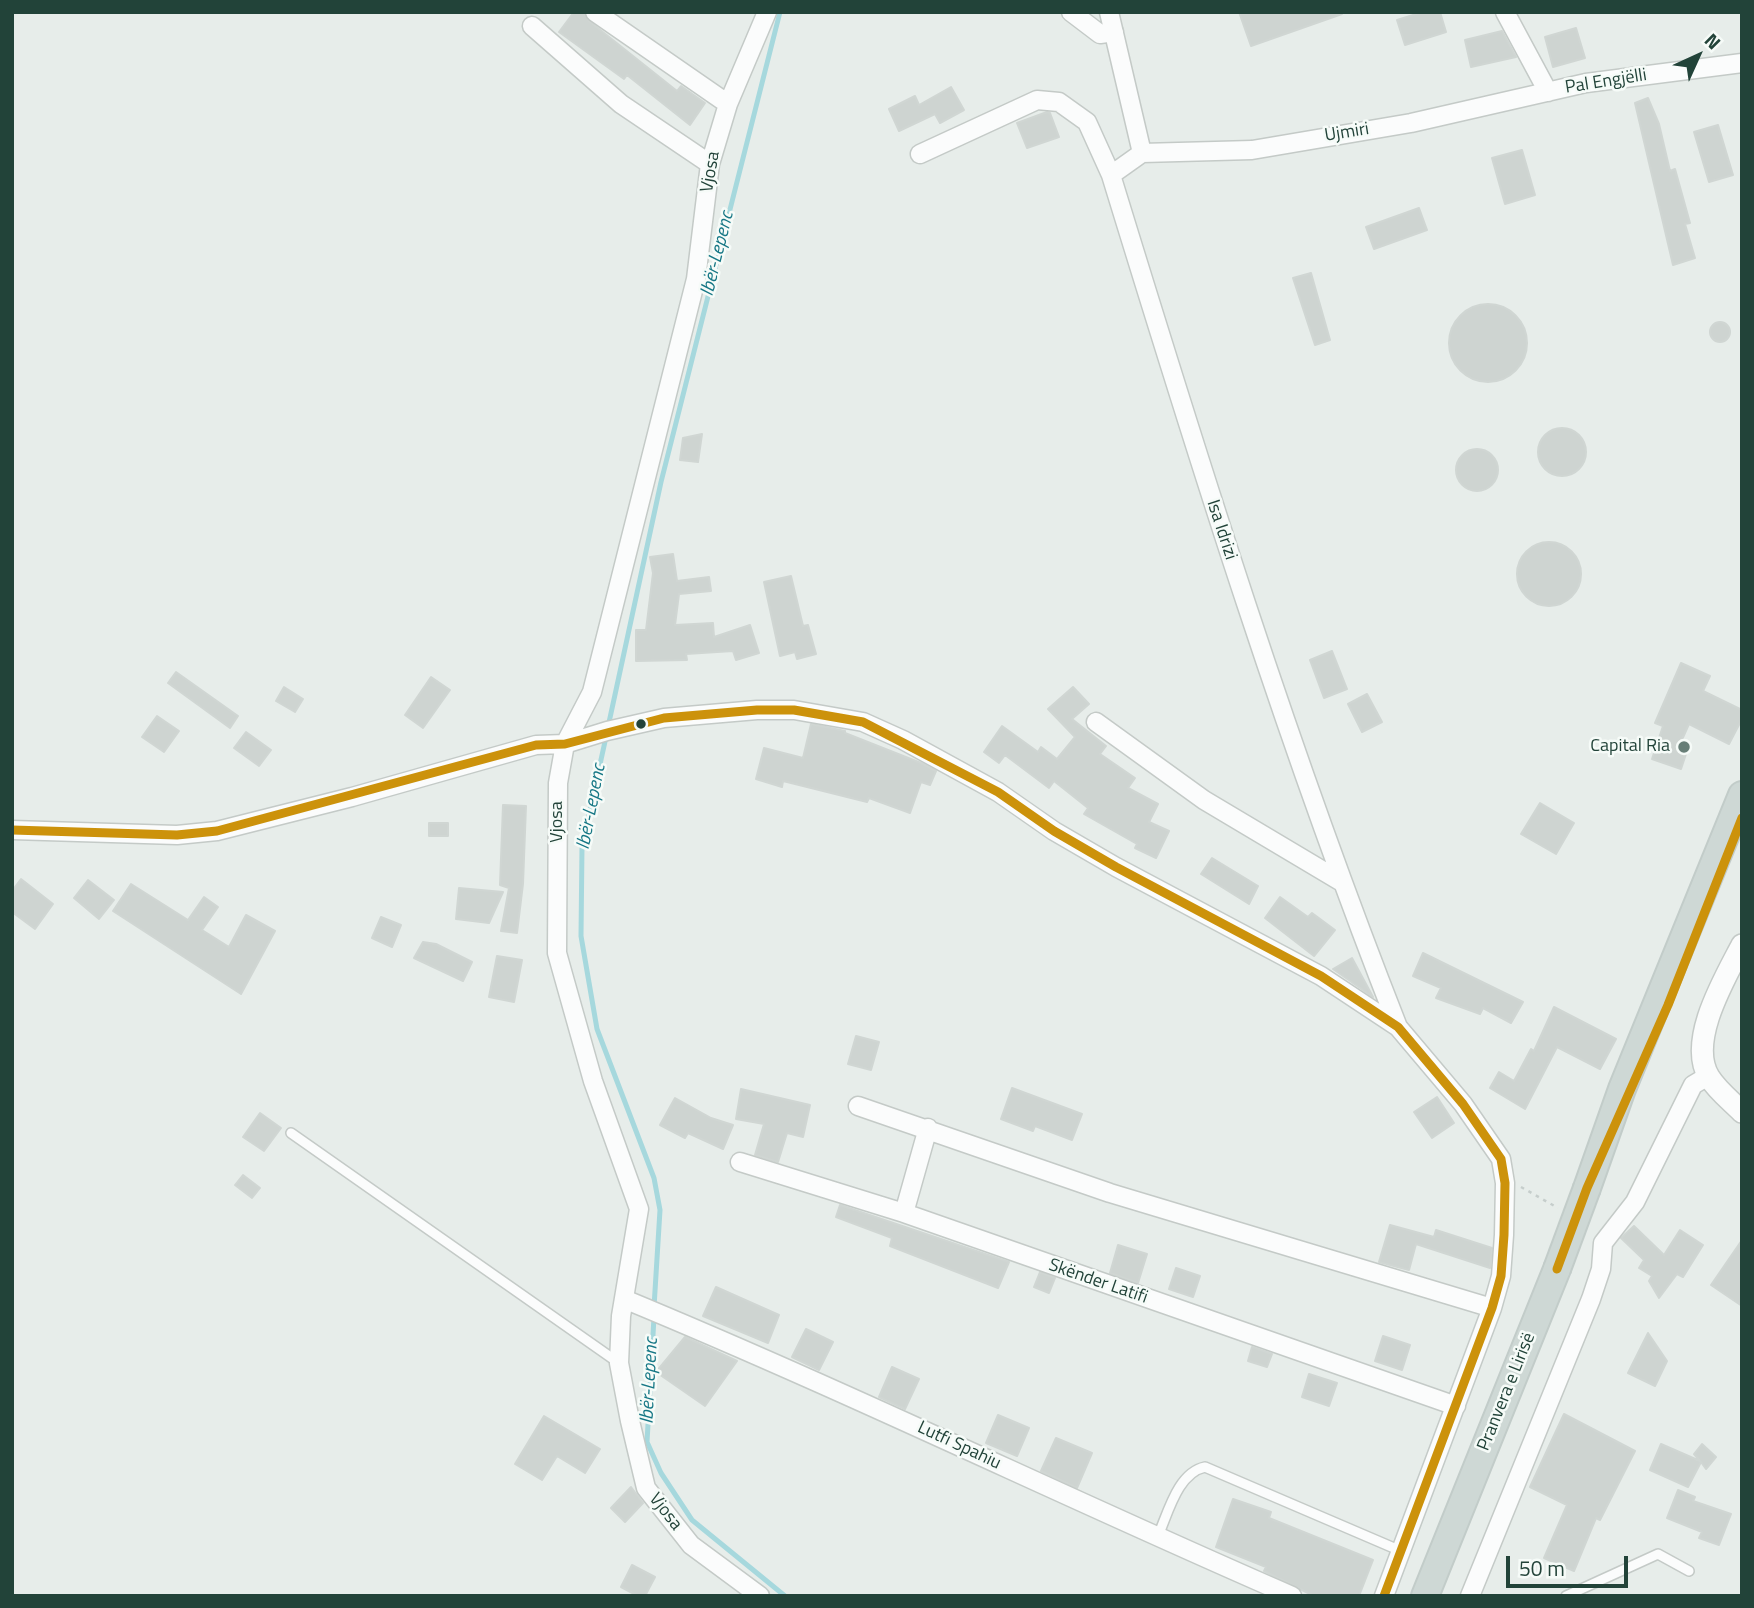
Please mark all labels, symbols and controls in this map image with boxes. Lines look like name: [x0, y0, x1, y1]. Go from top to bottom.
north arrow: [1663, 21, 1733, 91]
text: N: [1698, 26, 1728, 56]
street label: Pal Engjëlli: [1564, 65, 1648, 99]
street label: Ujmiri: [1323, 119, 1371, 147]
street label: Vjosa: [697, 150, 725, 194]
water label: Ibër-Lepenc: [696, 209, 740, 299]
street label: Isa Idrizi: [1201, 497, 1241, 563]
unlabelled marker: [634, 717, 648, 731]
place label: Capital Ria: [1590, 736, 1670, 758]
marker: Capital Ria: [1676, 739, 1692, 755]
water label: Ibër-Lepenc: [573, 762, 611, 852]
street label: Vjosa: [547, 801, 569, 843]
street label: Skënder Latifi: [1046, 1255, 1150, 1309]
street label: Pranvera e Lirisë: [1473, 1330, 1541, 1454]
water label: Ibër-Lepenc: [636, 1337, 664, 1425]
street label: Lutfi Spahiu: [914, 1417, 1004, 1475]
street label: Vjosa: [644, 1489, 686, 1535]
scale bar: [1509, 1542, 1632, 1586]
text: 50 m: [1519, 1552, 1565, 1584]

